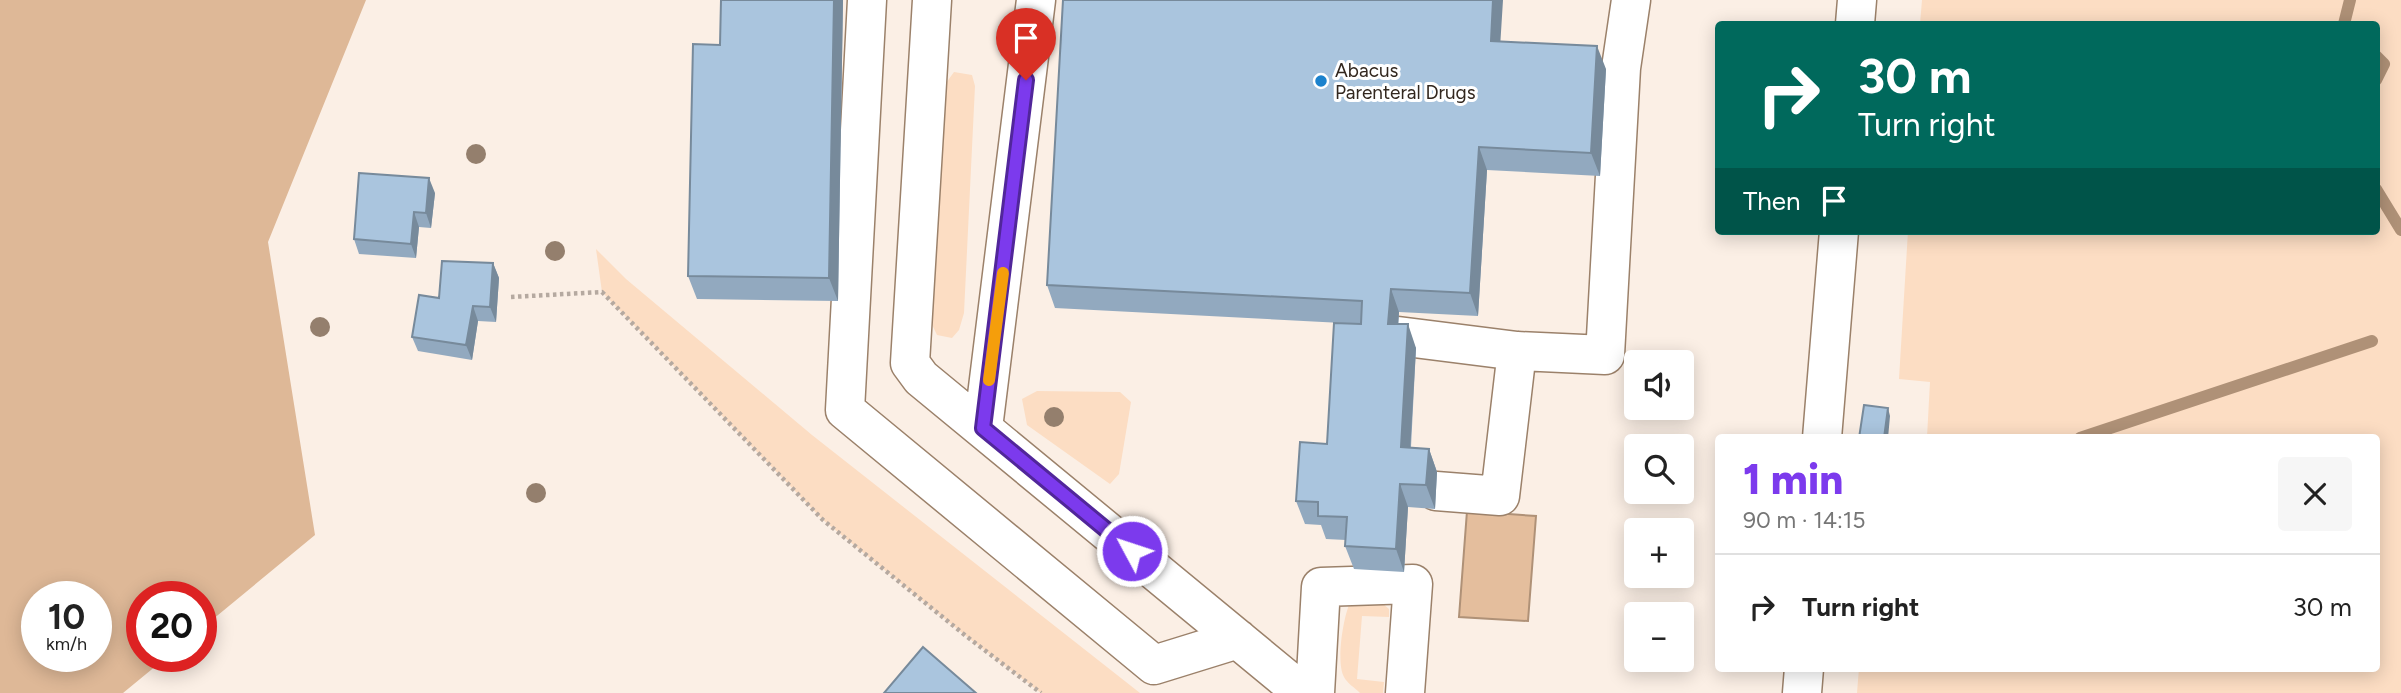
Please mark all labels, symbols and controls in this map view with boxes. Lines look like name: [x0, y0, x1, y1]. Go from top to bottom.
pin: [996, 8, 1056, 80]
icon: arrive: [1007, 19, 1045, 57]
text: 30 m: [1858, 46, 1971, 105]
icon: right: [1743, 49, 1834, 140]
place label: Abacus Parenteral Drugs: [1335, 59, 1476, 104]
marker: Abacus Parenteral Drugs: [1313, 73, 1329, 89]
text: Turn right: [1858, 106, 1996, 144]
icon: arrive: [1815, 182, 1853, 220]
text: Then: [1743, 185, 1801, 217]
map controls: [1624, 350, 1694, 672]
button: sound: [1624, 350, 1694, 420]
button: search: [1624, 434, 1694, 504]
text: 1 min: [1743, 454, 1843, 505]
button: close: [2278, 457, 2352, 531]
text: 90 m · 14:15: [1743, 506, 1866, 534]
position arrow: [1095, 514, 1169, 588]
button: +: [1624, 518, 1694, 588]
speed limit sign: 20: [126, 581, 217, 672]
icon: right: [1743, 588, 1781, 626]
text: Turn right: [1802, 591, 1919, 623]
text: 30 m: [2293, 591, 2352, 623]
text: 10: [48, 596, 85, 638]
button: −: [1624, 602, 1694, 672]
text: km/h: [46, 633, 87, 655]

